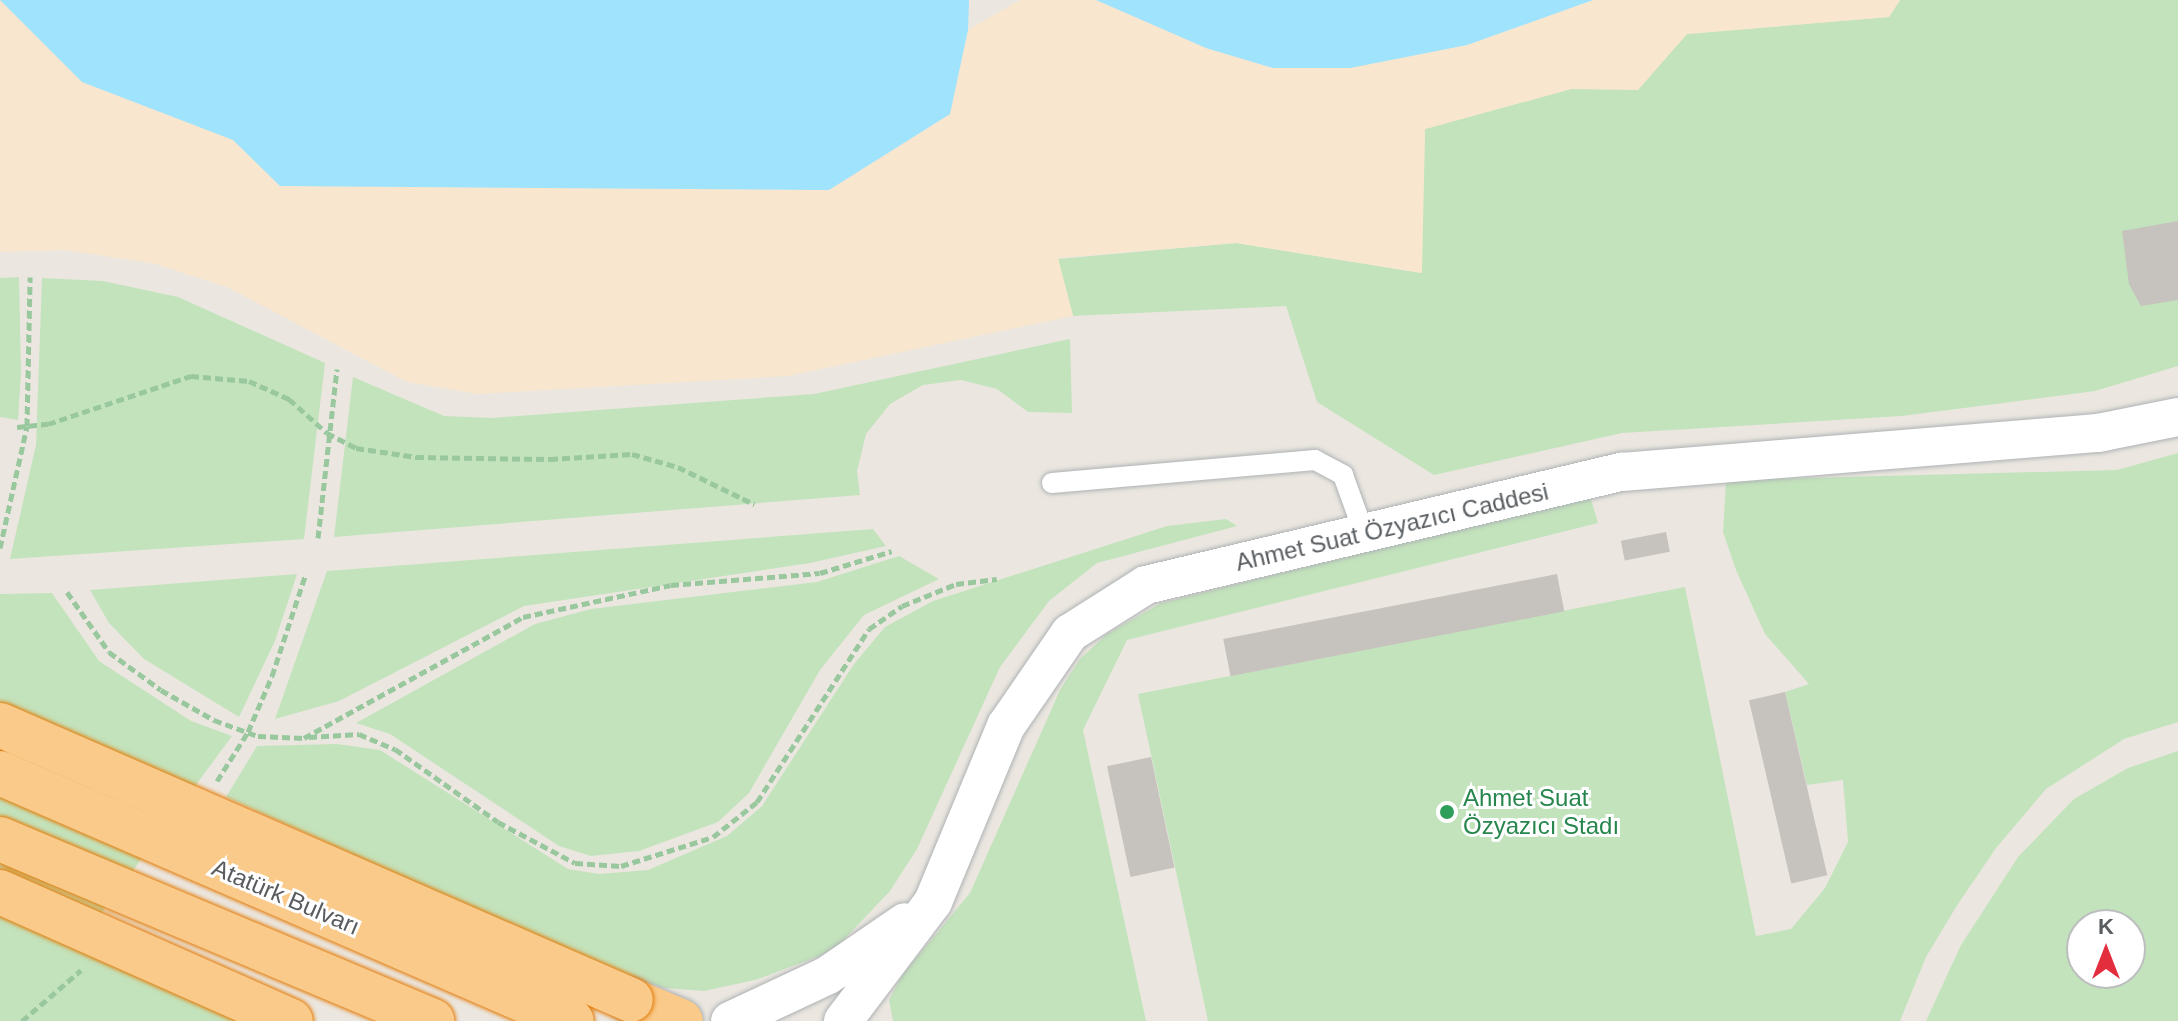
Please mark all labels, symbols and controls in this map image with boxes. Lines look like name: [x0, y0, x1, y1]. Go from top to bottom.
street label: Ahmet Suat Özyazıcı Caddesi: [1233, 477, 1551, 577]
place label: Ahmet Suat Özyazıcı Stadı: [1463, 784, 1619, 840]
marker: Ahmet Suat Özyazıcı Stadı: [1438, 803, 1456, 821]
street label: Atatürk Bulvarı: [208, 853, 364, 941]
north arrow: [2066, 909, 2146, 989]
text: K: [2098, 914, 2114, 939]

